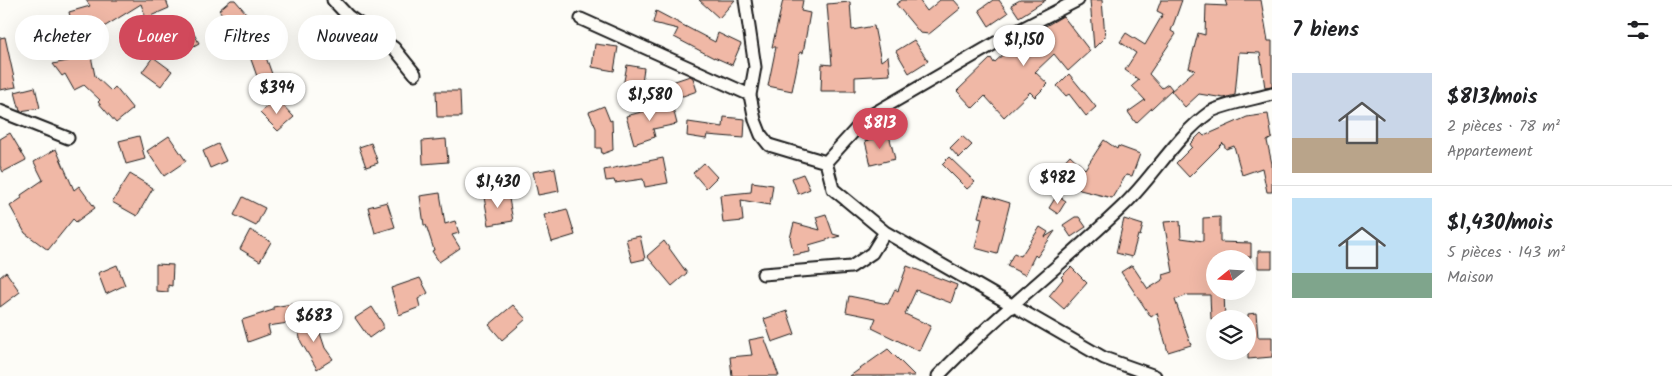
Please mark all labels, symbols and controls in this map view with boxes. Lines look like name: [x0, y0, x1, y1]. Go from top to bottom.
text: 7 biens: [1292, 14, 1359, 47]
chip: Acheter: [15, 15, 109, 60]
chip: Louer: [119, 15, 195, 60]
chip: Filtres: [205, 15, 288, 60]
chip: Nouveau: [298, 15, 396, 60]
icon: filters: [1624, 16, 1652, 44]
pin: $1,150: [983, 24, 1065, 67]
text: $1,150: [1004, 28, 1044, 53]
pin: $394: [247, 72, 307, 115]
text: $394: [259, 76, 295, 101]
pin: $1,580: [609, 80, 691, 122]
text: $813/mois: [1447, 81, 1538, 114]
text: $1,580: [628, 83, 672, 108]
icon: home: [1332, 93, 1392, 153]
pin: $813: [850, 108, 910, 150]
text: $813: [864, 111, 896, 136]
text: 2 pièces · 78 m²: [1447, 114, 1560, 139]
text: Appartement: [1447, 139, 1533, 164]
pin: $982: [1028, 162, 1088, 205]
pin: $1,430: [457, 166, 539, 209]
text: $982: [1040, 166, 1076, 191]
text: $1,430: [476, 170, 520, 195]
text: $1,430/mois: [1447, 207, 1553, 240]
icon: home: [1332, 218, 1392, 278]
text: 5 pièces · 143 m²: [1447, 240, 1565, 265]
north arrow: [1206, 250, 1256, 300]
map controls: [1206, 250, 1256, 360]
text: Maison: [1447, 265, 1494, 290]
pin: $683: [284, 300, 344, 343]
text: $683: [296, 304, 332, 329]
button: layers: [1206, 310, 1256, 360]

